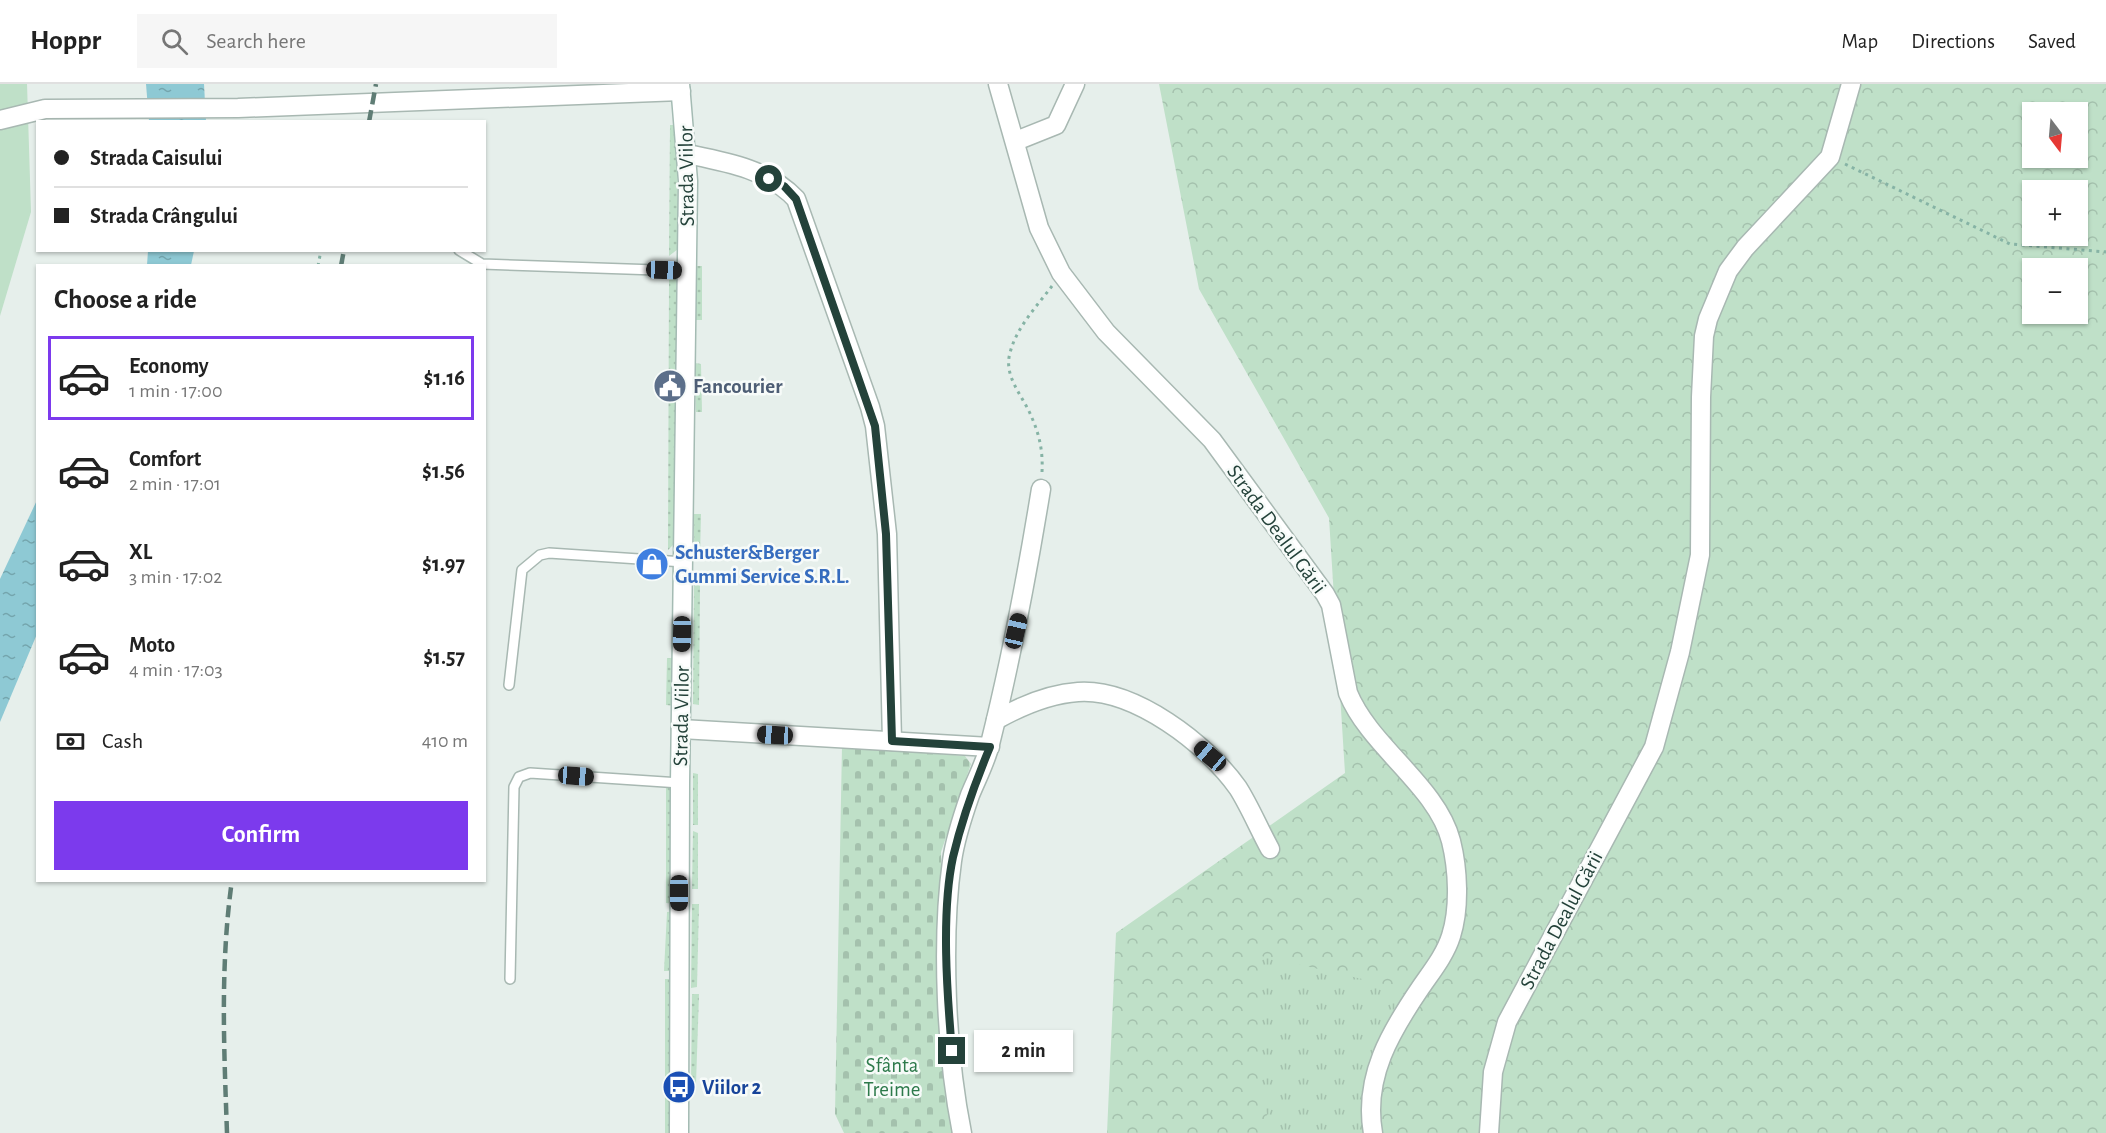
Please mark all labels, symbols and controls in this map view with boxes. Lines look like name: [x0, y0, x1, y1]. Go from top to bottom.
search box: [137, 14, 557, 68]
icon: search: [158, 25, 191, 58]
text: Hoppr: [30, 27, 101, 55]
text: Search here: [206, 30, 306, 52]
text: Map: [1842, 31, 1878, 52]
text: Directions: [1911, 31, 1995, 52]
text: Saved: [2028, 31, 2076, 52]
north arrow: [2022, 102, 2088, 168]
map controls: [2022, 102, 2088, 324]
street label: Strada Viilor: [675, 125, 698, 227]
text: Strada Caisului: [90, 147, 223, 169]
route start: [755, 165, 782, 192]
button: +: [2022, 180, 2088, 246]
text: Strada Crângului: [90, 205, 238, 227]
button: −: [2022, 258, 2088, 324]
car: [646, 260, 682, 280]
text: Choose a ride: [54, 286, 197, 313]
icon: car: [57, 351, 111, 405]
text: Economy: [129, 355, 209, 377]
text: $1.16: [424, 367, 465, 389]
public building icon: Fancourier: [652, 368, 688, 404]
place label: Fancourier: [693, 376, 783, 397]
text: 1 min · 17:00: [129, 381, 222, 401]
icon: car: [57, 444, 111, 498]
text: Comfort: [129, 448, 201, 470]
text: $1.56: [422, 460, 465, 482]
street label: Strada Dealul Gării: [1223, 461, 1330, 597]
text: 2 min · 17:01: [129, 474, 221, 494]
icon: car: [57, 537, 111, 591]
text: XL: [129, 541, 152, 563]
place label: Schuster&Berger Gummi Service S.R.L.: [675, 542, 850, 587]
shop icon: Schuster&Berger Gummi Service S.R.L.: [634, 546, 670, 582]
text: $1.97: [422, 553, 465, 575]
text: 3 min · 17:02: [129, 567, 222, 587]
car: [1003, 611, 1029, 651]
car: [673, 616, 691, 652]
icon: car: [57, 630, 111, 684]
text: Moto: [129, 634, 175, 656]
text: $1.57: [423, 646, 465, 668]
text: 4 min · 17:03: [129, 660, 223, 680]
street label: Strada Viilor: [670, 665, 693, 767]
icon: cash: [54, 725, 87, 758]
car: [757, 725, 793, 745]
text: Cash: [102, 730, 143, 752]
text: 410 m: [422, 731, 468, 751]
car: [1190, 738, 1230, 774]
car: [557, 766, 595, 786]
button: Confirm: [54, 801, 468, 870]
street label: Strada Dealul Gării: [1516, 848, 1607, 993]
car: [670, 875, 688, 911]
callout: 2 min: [973, 1030, 1072, 1072]
route end: [938, 1037, 965, 1064]
text: 2 min: [1001, 1041, 1046, 1061]
park label: Sfânta Treime: [864, 1055, 920, 1100]
bus stop icon: Viilor 2: [661, 1069, 697, 1105]
place label: Viilor 2: [702, 1077, 762, 1098]

